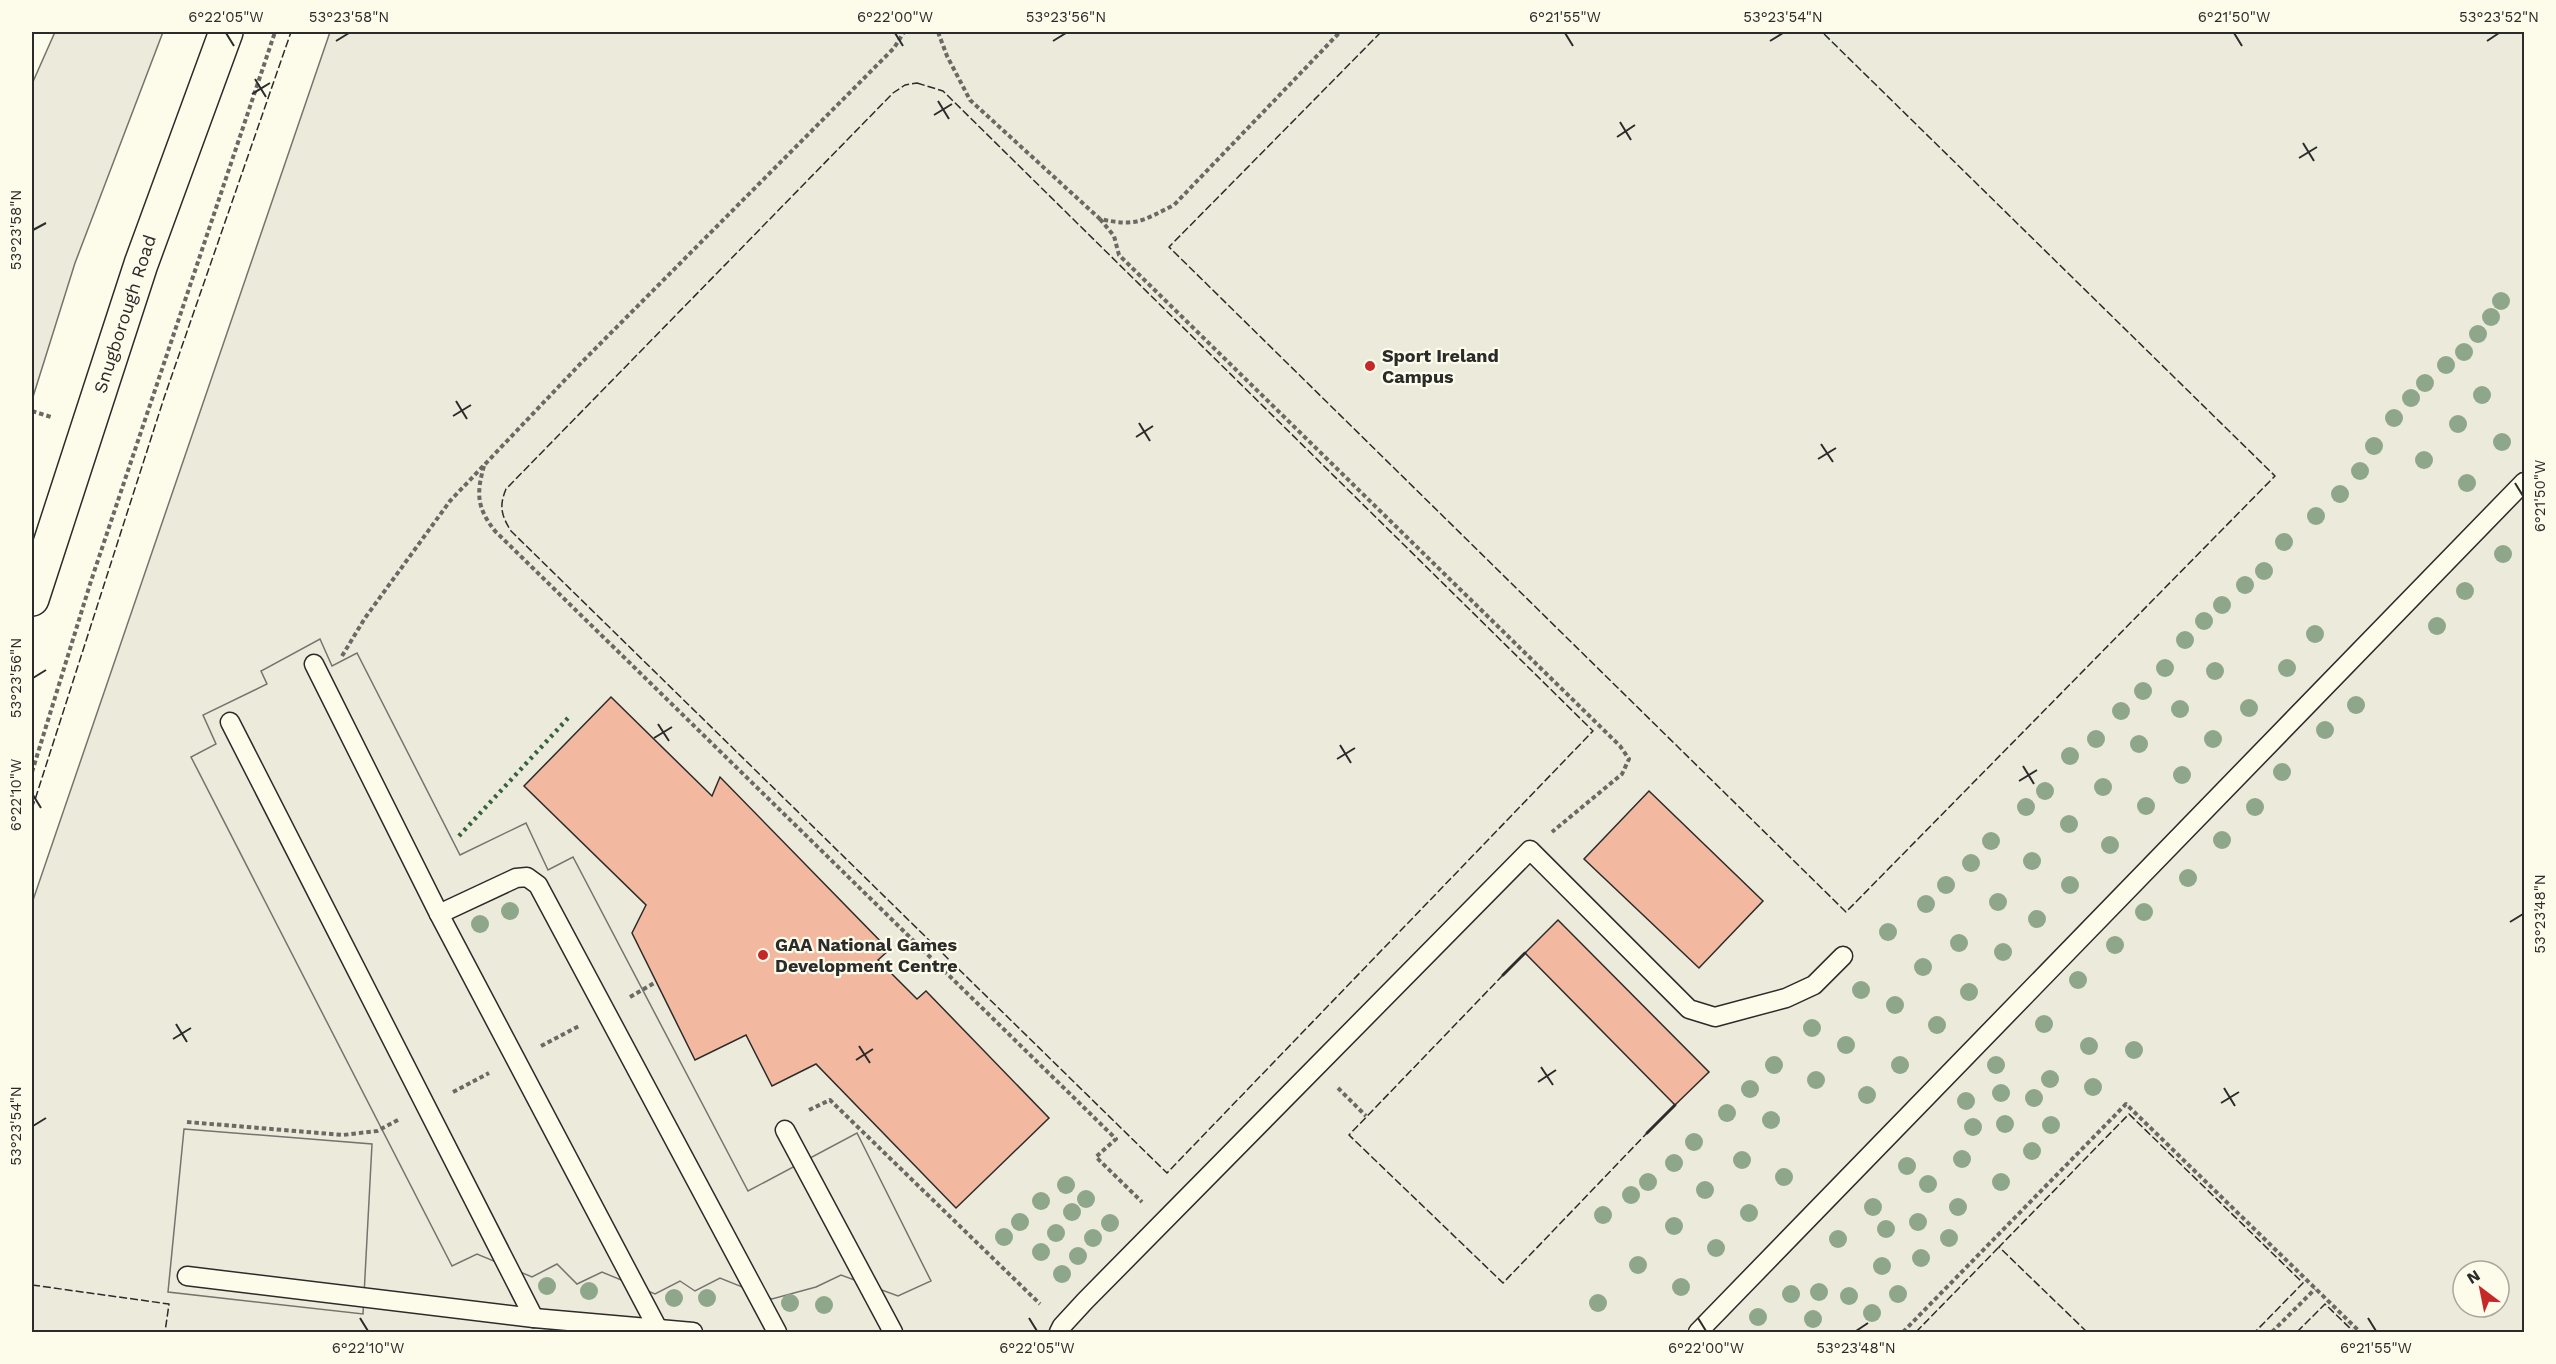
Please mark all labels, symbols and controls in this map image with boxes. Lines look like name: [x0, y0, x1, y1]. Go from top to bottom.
text: 6°22'05"W: [188, 8, 264, 26]
text: 53°23'58"N: [309, 8, 389, 26]
text: 6°22'00"W: [857, 8, 933, 26]
text: 53°23'56"N: [1026, 8, 1106, 26]
text: 6°21'55"W: [1529, 8, 1601, 26]
text: 53°23'54"N: [1743, 8, 1823, 26]
text: 6°21'50"W: [2198, 8, 2270, 26]
text: 53°23'52"N: [2459, 8, 2539, 26]
text: 53°23'58"N: [7, 190, 25, 270]
street label: Snugborough Road: [89, 232, 160, 396]
place label: Sport Ireland Campus: [1382, 345, 1499, 387]
marker: Sport Ireland Campus: [1363, 359, 1377, 373]
text: 6°21'50"W: [2531, 460, 2549, 532]
text: 53°23'56"N: [7, 638, 25, 718]
text: 6°22'10"W: [7, 759, 25, 831]
text: 53°23'48"N: [2531, 874, 2549, 954]
place label: GAA National Games Development Centre: [775, 934, 958, 976]
marker: GAA National Games Development Centre: [756, 948, 770, 962]
text: 53°23'54"N: [7, 1086, 25, 1166]
north arrow: [2451, 1259, 2511, 1319]
text: N: [2463, 1266, 2483, 1288]
text: 6°22'10"W: [332, 1339, 404, 1357]
text: 6°22'05"W: [999, 1339, 1075, 1357]
text: 6°22'00"W: [1668, 1339, 1744, 1357]
text: 53°23'48"N: [1816, 1339, 1896, 1357]
text: 6°21'55"W: [2340, 1339, 2412, 1357]

